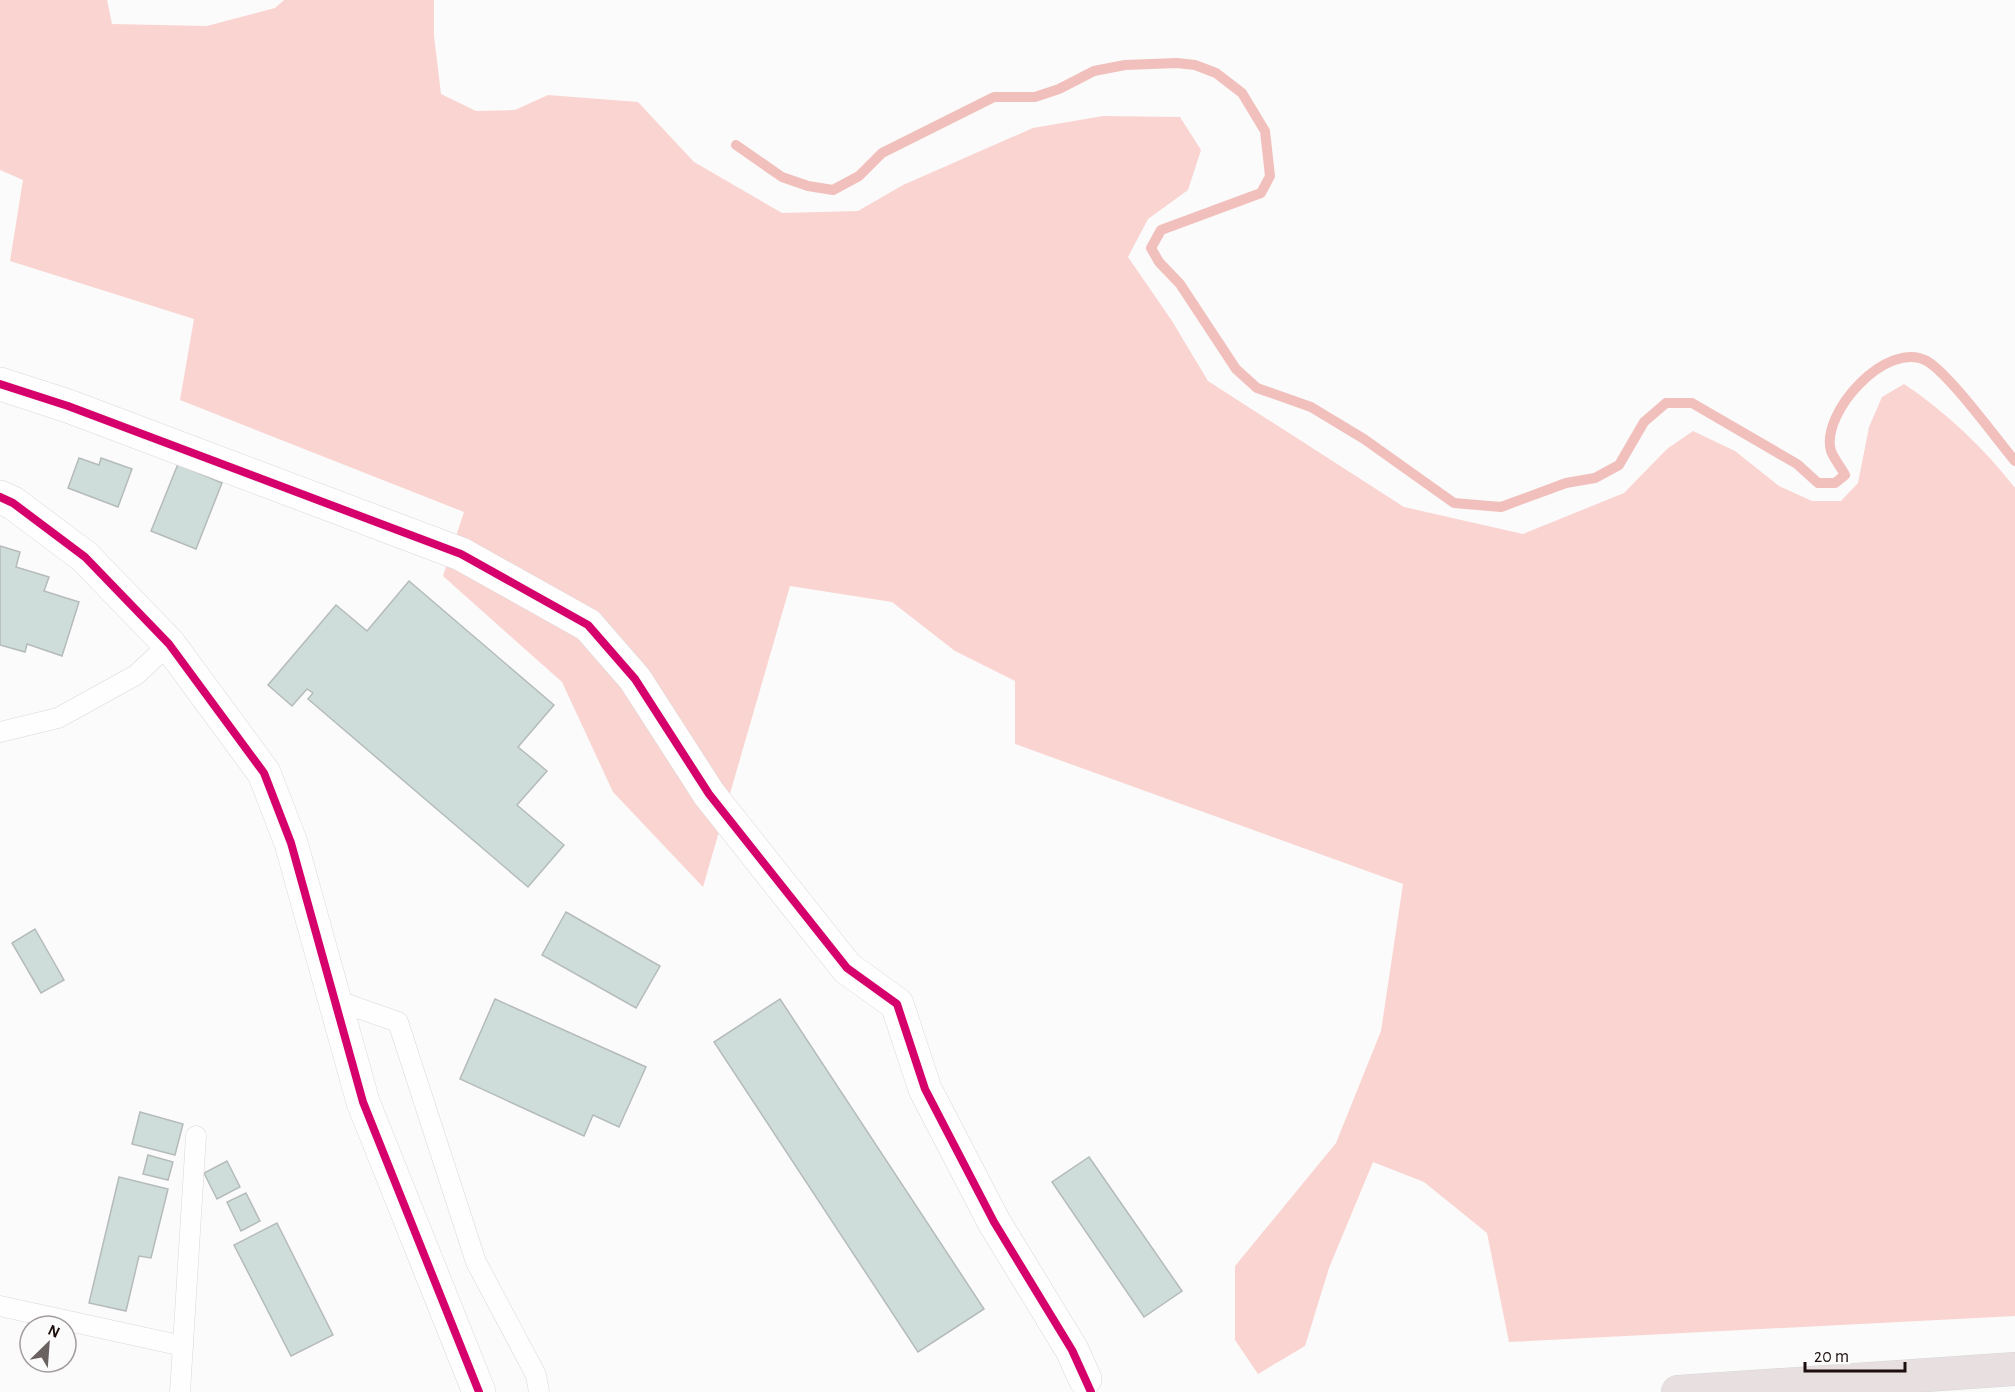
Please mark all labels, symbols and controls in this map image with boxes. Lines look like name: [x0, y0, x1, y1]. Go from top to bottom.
north arrow: [18, 1314, 78, 1374]
text: N: [45, 1322, 62, 1341]
scale bar: [1805, 1335, 1906, 1373]
text: 20 m: [1814, 1348, 1849, 1366]

